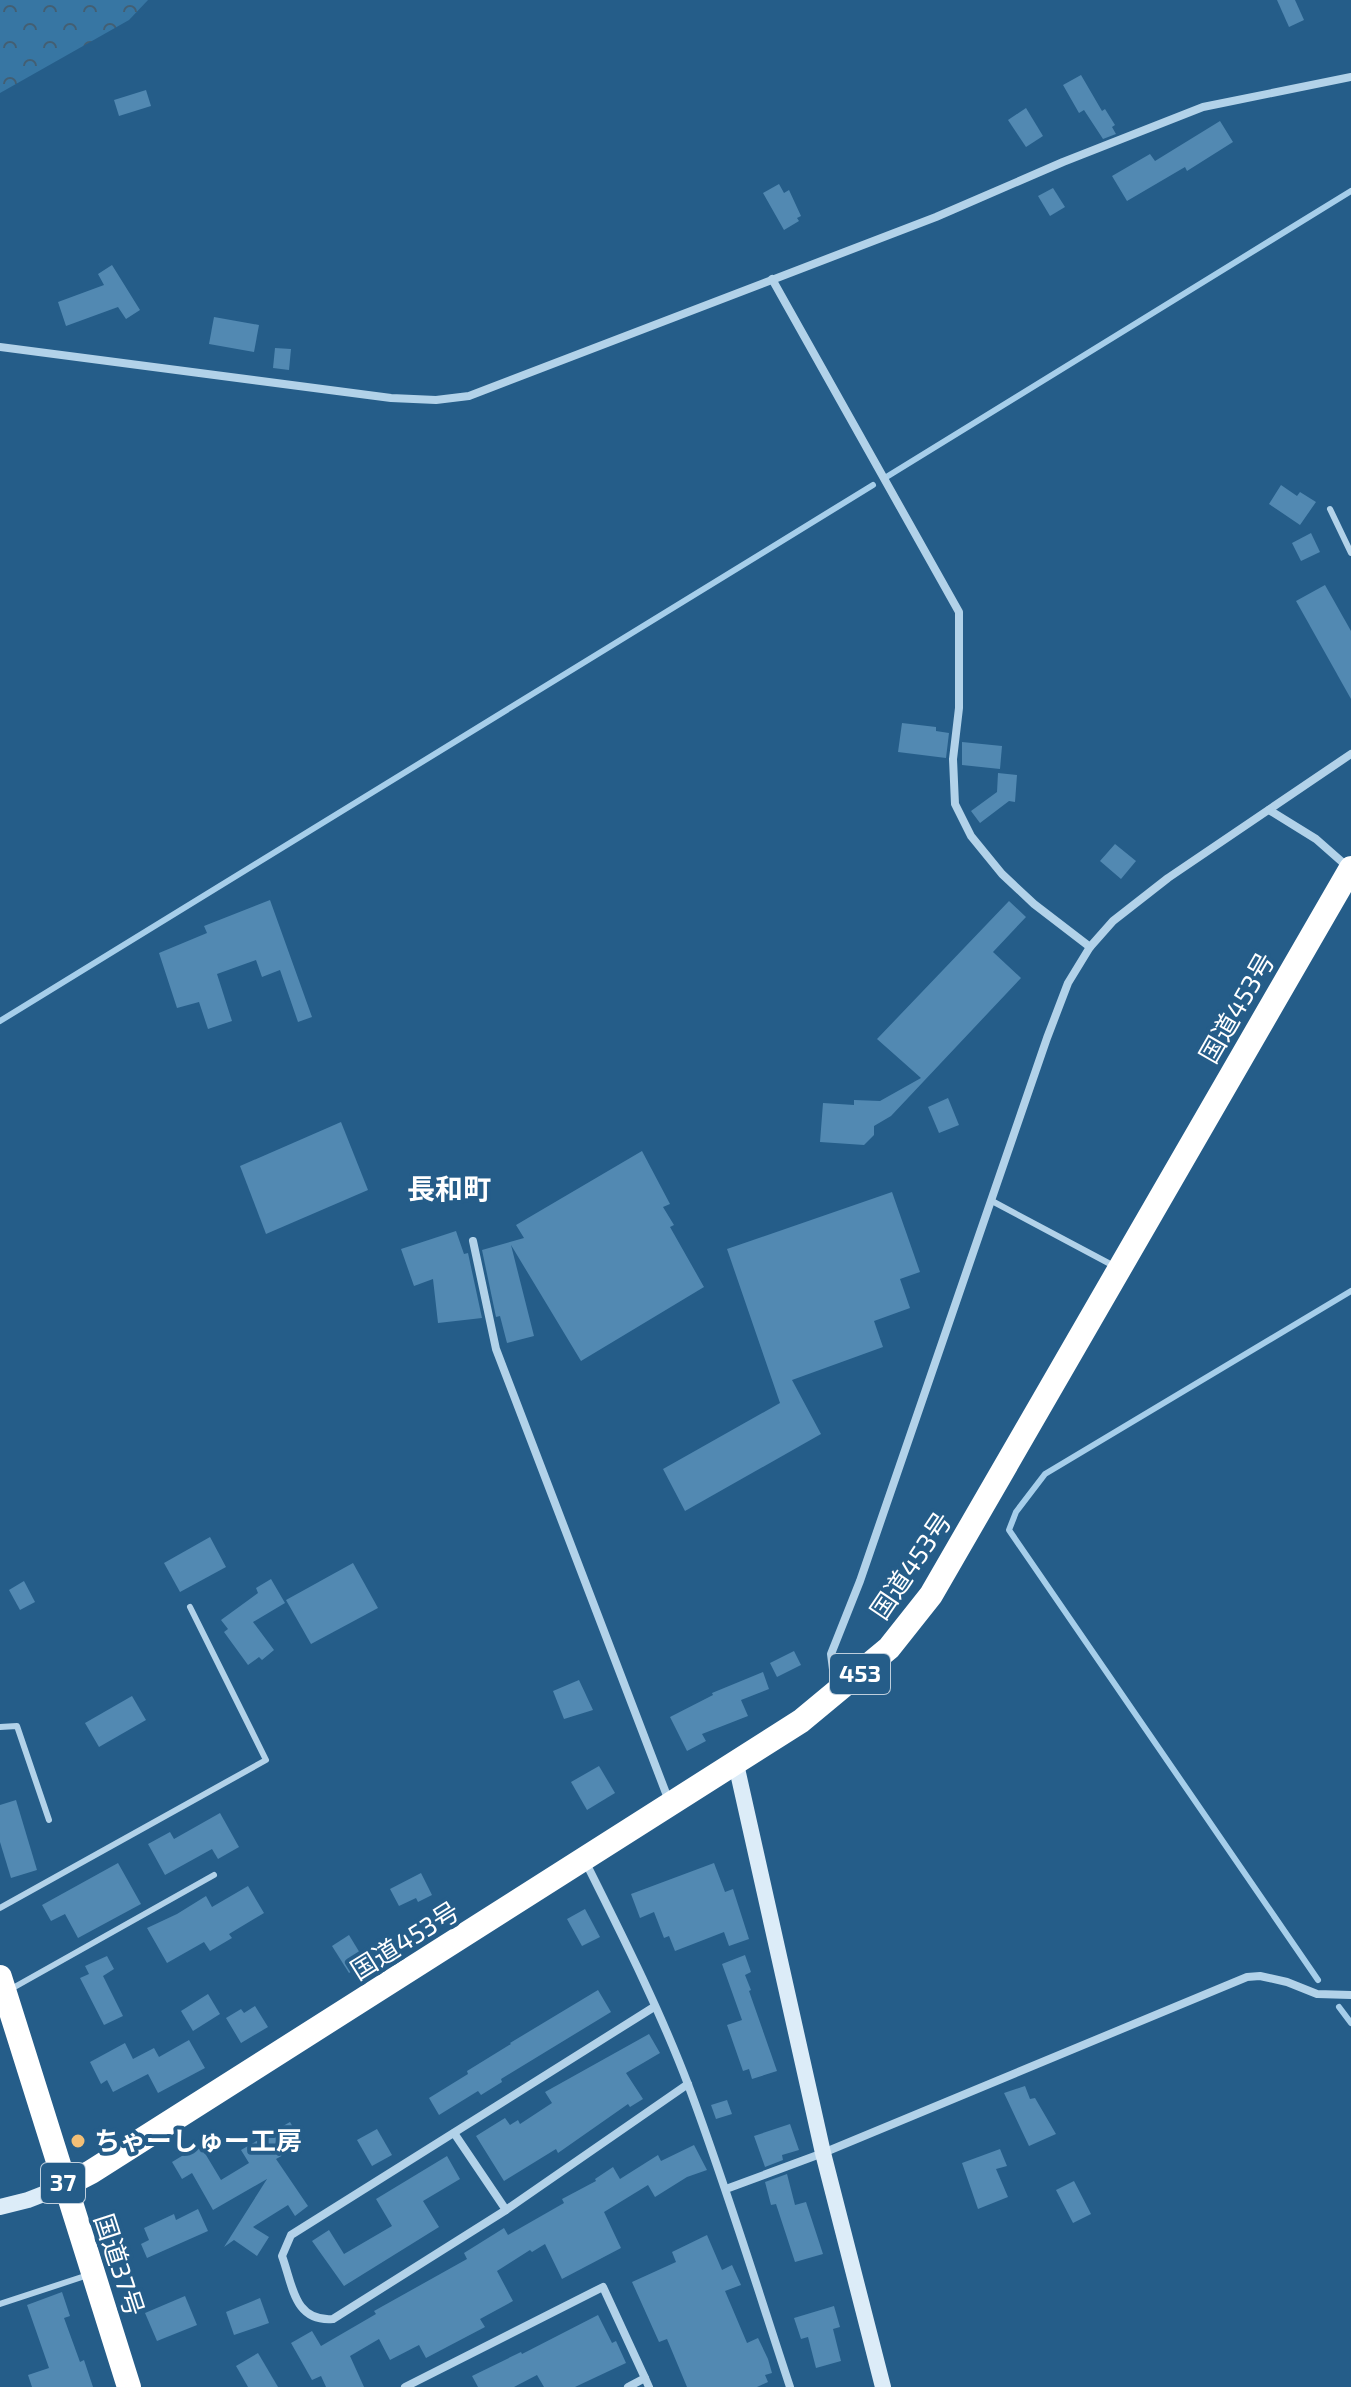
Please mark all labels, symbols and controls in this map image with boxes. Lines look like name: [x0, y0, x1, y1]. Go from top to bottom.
street label: 国道453号: [1192, 947, 1280, 1068]
district label: 長和町: [407, 1171, 491, 1205]
street label: 国道453号: [863, 1506, 957, 1625]
road number: 453: [830, 1654, 890, 1694]
street label: 国道453号: [344, 1894, 464, 1985]
place label: ちゃーしゅー工房: [94, 2124, 302, 2155]
marker: ちゃーしゅー工房: [69, 2132, 87, 2150]
road number: 37: [41, 2163, 85, 2203]
street label: 国道37号: [89, 2209, 152, 2320]

